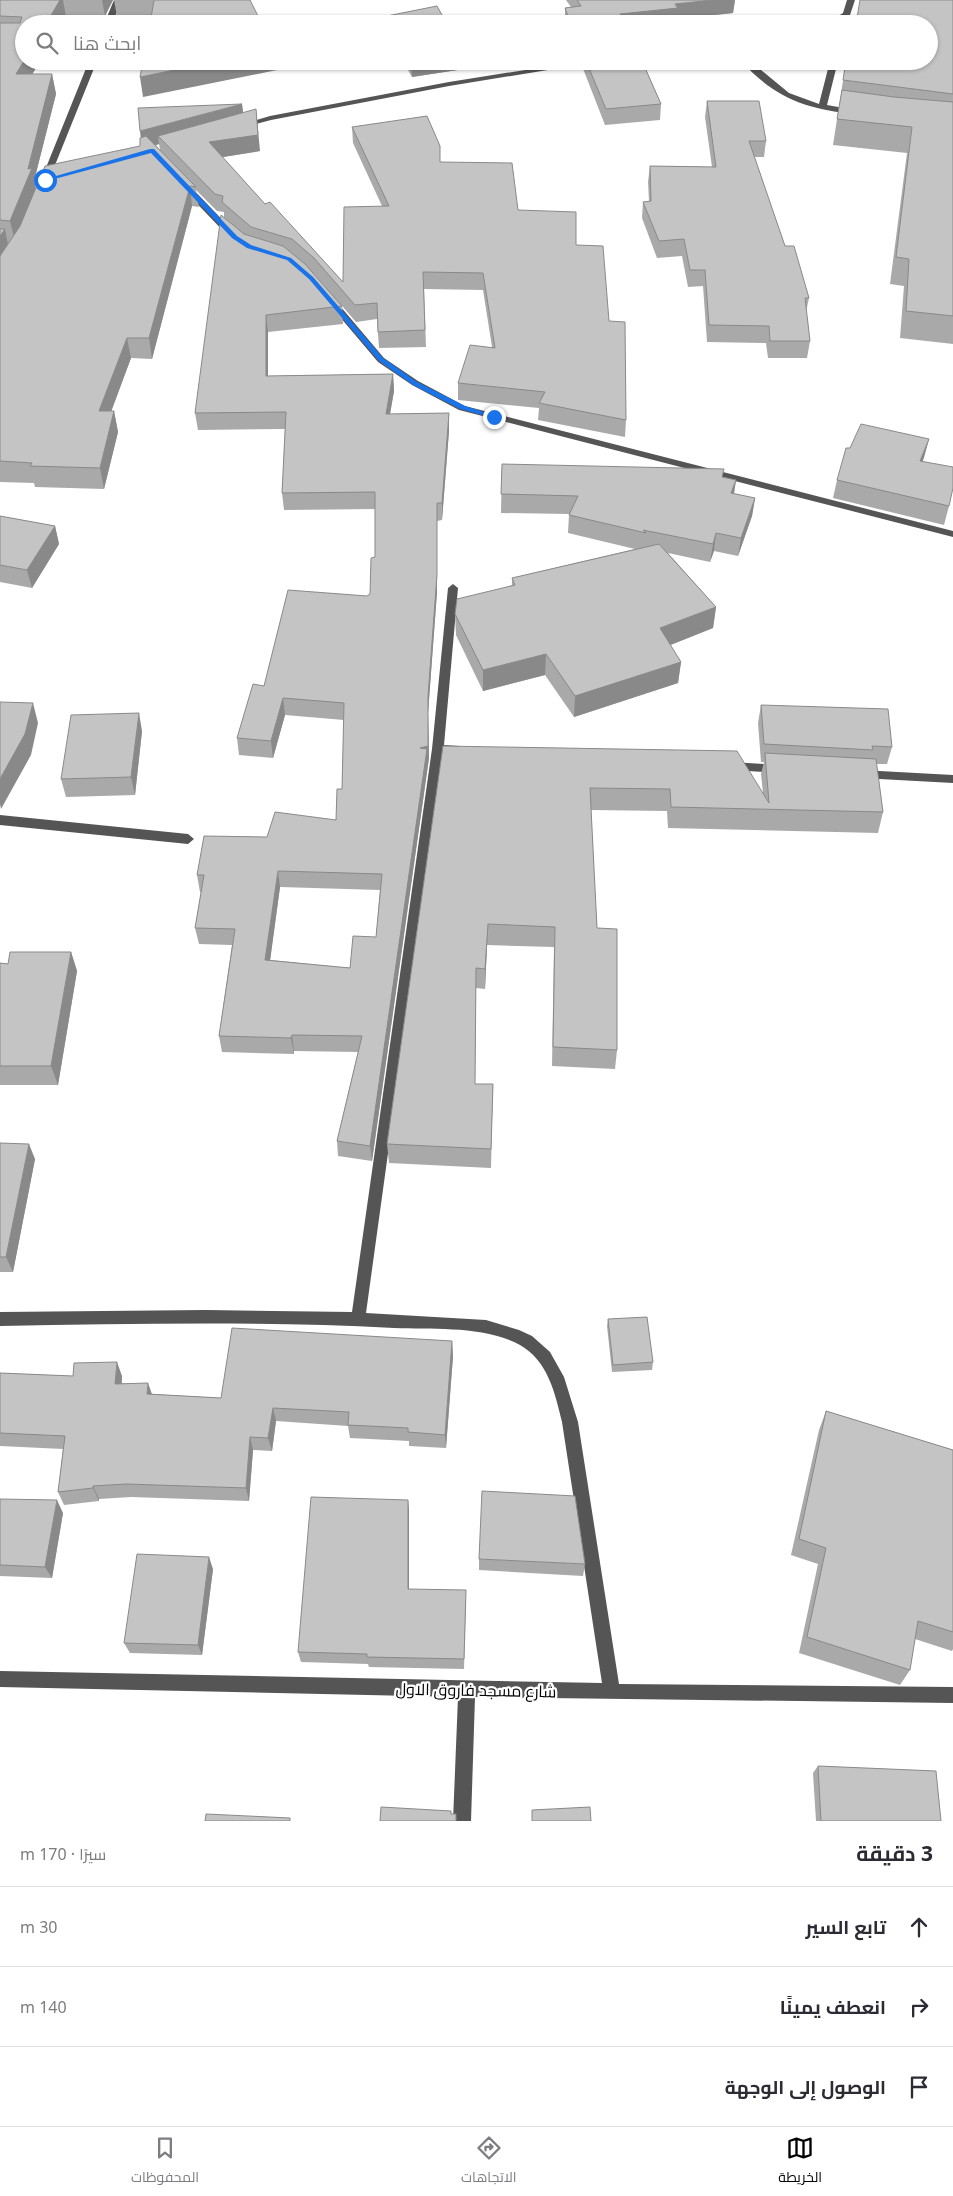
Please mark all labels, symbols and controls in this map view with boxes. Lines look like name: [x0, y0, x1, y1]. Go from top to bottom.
search box: [15, 15, 938, 70]
icon: search: [33, 29, 61, 57]
text: ابحث هنا: [73, 30, 141, 56]
route start: [34, 169, 57, 192]
route end: [483, 406, 506, 429]
street label: شارع مسجد فاروق الاول: [395, 1678, 557, 1703]
text: 3 دقيقة: [856, 1839, 933, 1867]
text: سيرًا · 170 m: [20, 1843, 106, 1865]
icon: ahead: [905, 1913, 933, 1941]
text: تابع السير: [806, 1914, 886, 1940]
text: 30 m: [20, 1916, 57, 1938]
icon: right: [905, 1993, 933, 2021]
text: انعطف يمينًا: [780, 1994, 886, 2020]
text: 140 m: [20, 1996, 67, 2018]
icon: arrive: [905, 2073, 933, 2101]
text: الوصول إلى الوجهة: [725, 2074, 886, 2100]
tab: المحفوظات: [131, 2134, 199, 2190]
tab: الاتجاهات: [461, 2134, 516, 2190]
tab: الخريطة: [778, 2134, 822, 2190]

